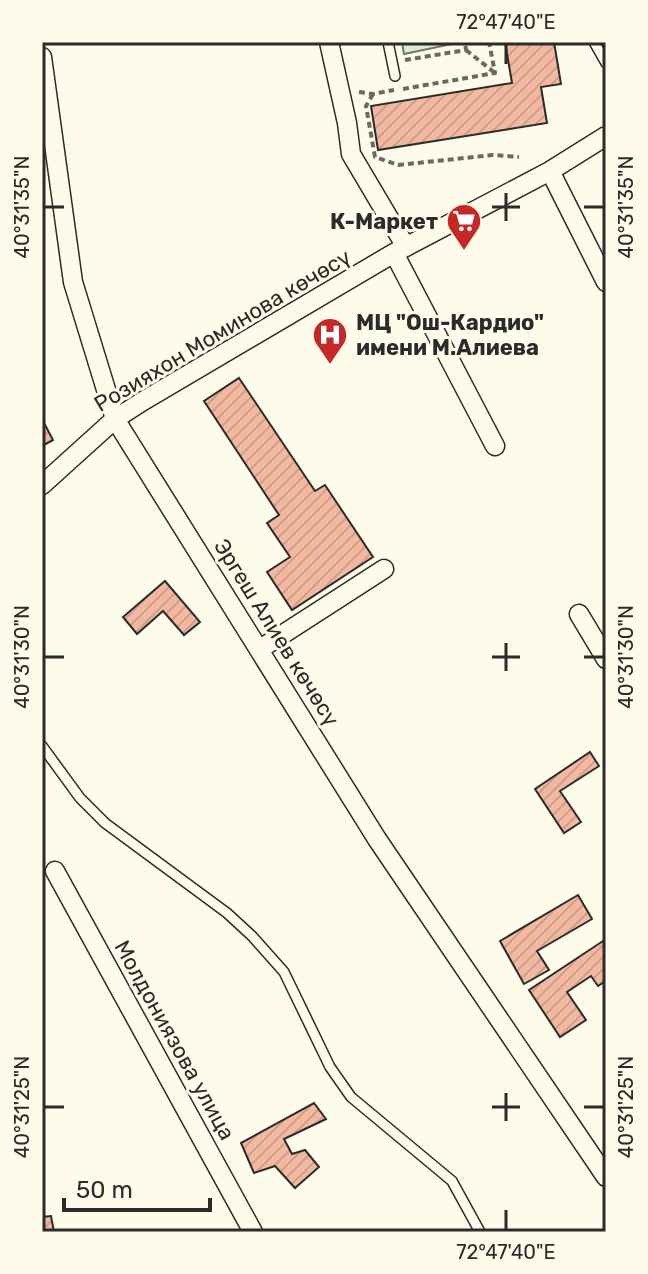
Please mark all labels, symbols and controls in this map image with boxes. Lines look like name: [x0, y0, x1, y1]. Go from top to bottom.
text: 72°47'40"E: [456, 10, 556, 34]
text: 40°31'35"N: [10, 156, 34, 258]
text: 40°31'35"N: [614, 156, 638, 258]
supermarket icon: К-Маркет: [445, 202, 483, 252]
place label: К-Маркет: [330, 208, 438, 235]
street label: Розияхон Моминова көчөсү: [89, 243, 355, 418]
place label: МЦ "Ош-Кардио" имени М.Алиева: [356, 309, 544, 361]
hospital icon: МЦ "Ош-Кардио" имени М.Алиева: [311, 316, 349, 366]
street label: Эргеш Алиев көчөсү: [208, 534, 345, 731]
text: 40°31'30"N: [10, 605, 34, 709]
text: 40°31'30"N: [614, 605, 638, 709]
street label: Молдониязова улица: [108, 936, 241, 1145]
text: 40°31'25"N: [10, 1056, 34, 1158]
text: 40°31'25"N: [614, 1056, 638, 1158]
scale bar: [64, 1162, 210, 1212]
text: 50 m: [76, 1176, 133, 1204]
text: 72°47'40"E: [456, 1240, 556, 1264]

